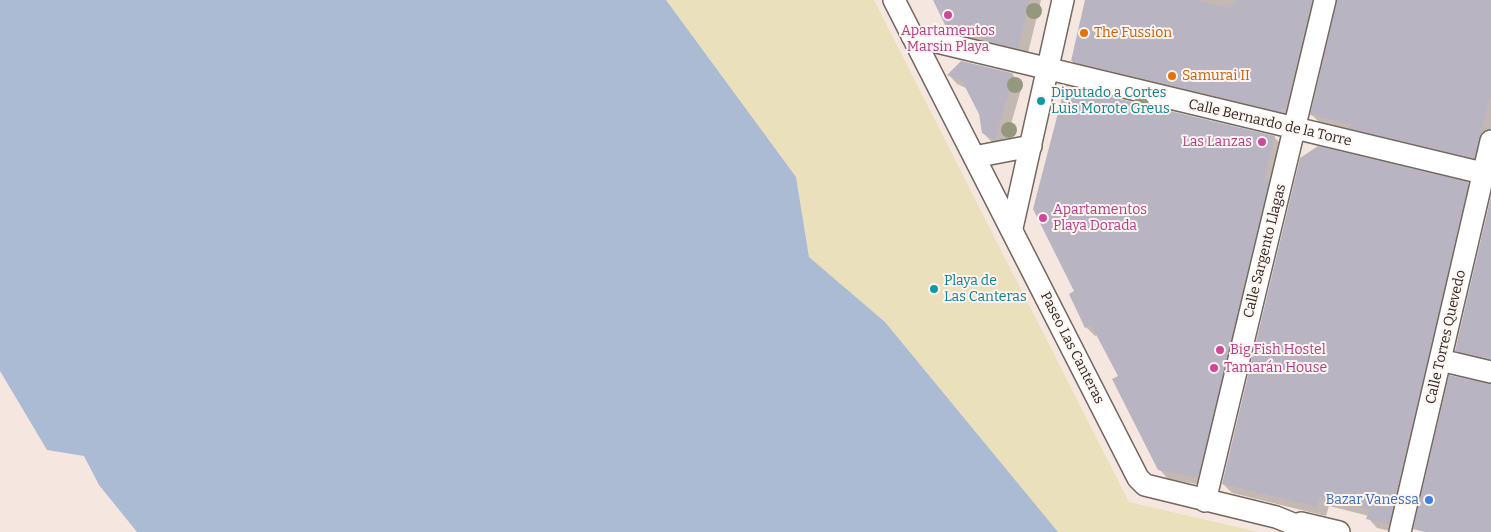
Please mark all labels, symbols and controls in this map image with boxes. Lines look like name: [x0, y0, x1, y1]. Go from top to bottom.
marker: Apartamentos Marsin Playa: [942, 9, 954, 21]
place label: Apartamentos Marsin Playa: [901, 23, 995, 56]
place label: The Fussion: [1094, 25, 1172, 41]
marker: The Fussion: [1078, 27, 1090, 39]
place label: Samurai II: [1182, 68, 1250, 84]
marker: Samurai II: [1166, 70, 1178, 82]
place label: Diputado a Cortes Luis Morote Greus: [1051, 85, 1170, 118]
marker: Diputado a Cortes Luis Morote Greus: [1035, 95, 1047, 107]
street label: Calle Bernardo de la Torre: [1187, 96, 1353, 150]
place label: Las Lanzas: [1182, 134, 1252, 150]
marker: Las Lanzas: [1256, 136, 1268, 148]
street label: Calle Sargento Llagas: [1240, 182, 1290, 320]
place label: Apartamentos Playa Dorada: [1053, 202, 1147, 234]
marker: Apartamentos Playa Dorada: [1037, 212, 1049, 224]
street label: Calle Torres Quevedo: [1422, 268, 1470, 406]
place label: Playa de Las Canteras: [944, 273, 1027, 306]
marker: Playa de Las Canteras: [928, 283, 940, 295]
street label: Paseo Las Canteras: [1036, 289, 1108, 407]
place label: Big Fish Hostel: [1230, 342, 1326, 358]
marker: Big Fish Hostel: [1214, 344, 1226, 356]
place label: Tamarán House: [1224, 360, 1327, 376]
marker: Tamarán House: [1208, 362, 1220, 374]
place label: Bazar Vanessa: [1326, 492, 1419, 508]
marker: Bazar Vanessa: [1423, 494, 1435, 506]

